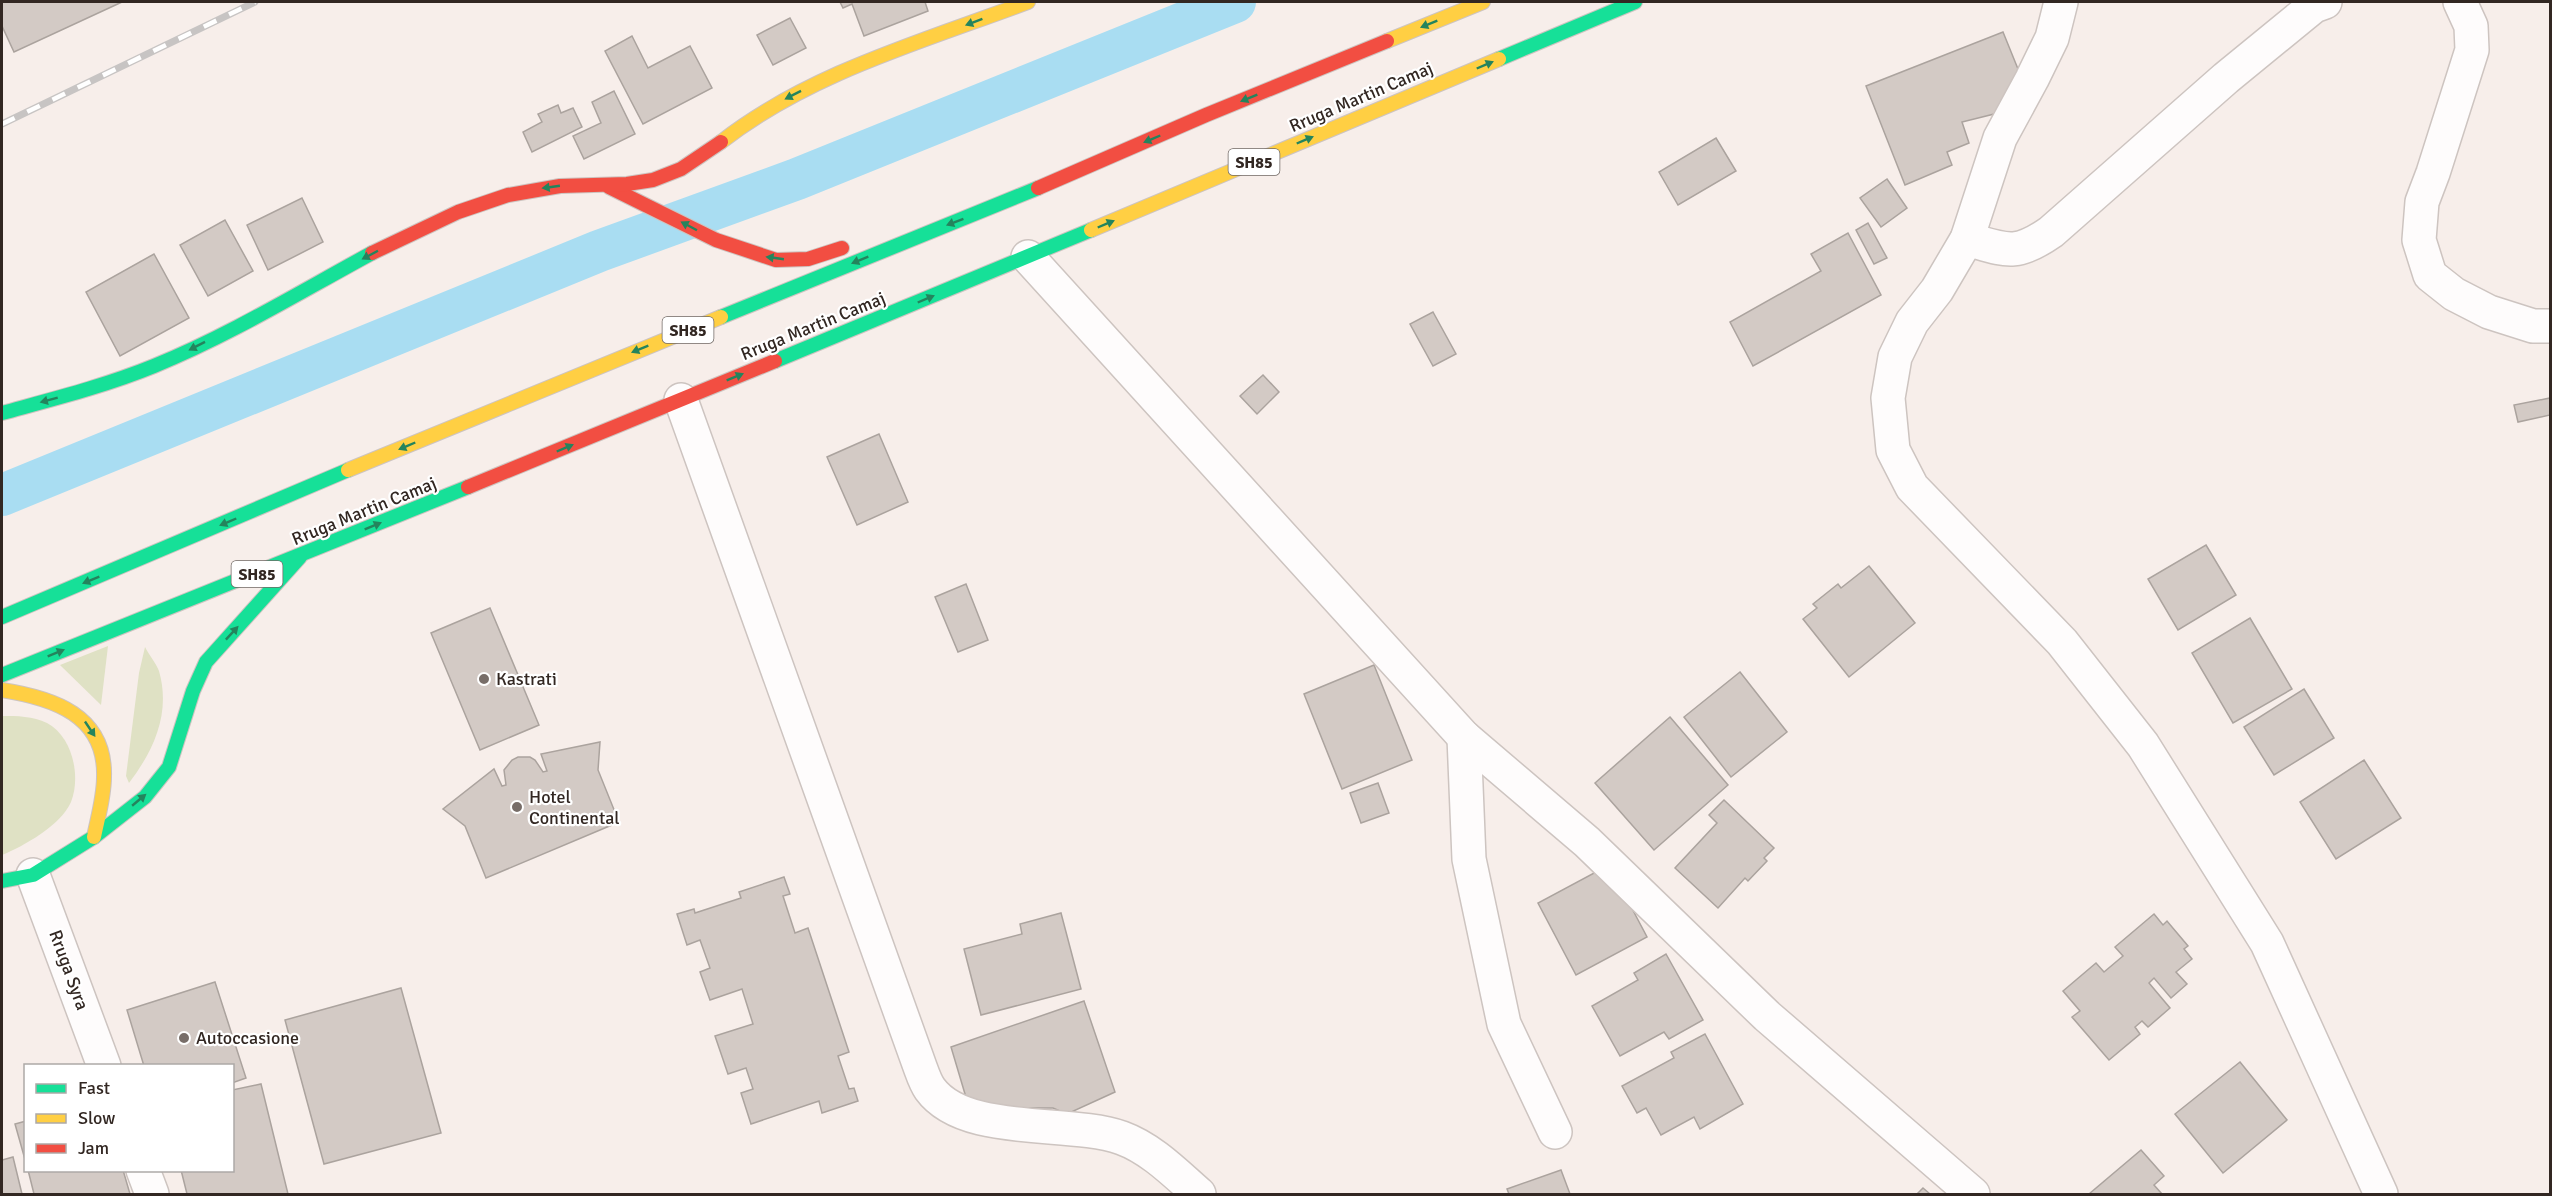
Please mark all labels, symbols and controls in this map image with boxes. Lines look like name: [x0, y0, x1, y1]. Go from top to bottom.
one-way arrow: [964, 18, 982, 28]
one-way arrow: [1420, 20, 1438, 29]
street label: Rruga Martin Camaj: [1286, 57, 1436, 137]
one-way arrow: [1476, 60, 1494, 70]
one-way arrow: [784, 90, 801, 100]
one-way arrow: [1239, 93, 1257, 103]
one-way arrow: [1144, 134, 1161, 143]
one-way arrow: [1296, 135, 1314, 145]
road number: SH85: [1228, 149, 1280, 175]
one-way arrow: [541, 183, 560, 192]
one-way arrow: [946, 218, 964, 227]
one-way arrow: [1097, 219, 1115, 229]
one-way arrow: [680, 221, 697, 231]
one-way arrow: [361, 250, 378, 260]
one-way arrow: [766, 254, 785, 263]
one-way arrow: [851, 256, 869, 265]
street label: Rruga Martin Camaj: [737, 287, 889, 365]
one-way arrow: [917, 294, 935, 303]
road number: SH85: [662, 317, 714, 343]
one-way arrow: [188, 341, 205, 351]
one-way arrow: [631, 344, 649, 354]
one-way arrow: [727, 372, 745, 382]
one-way arrow: [40, 396, 58, 405]
one-way arrow: [399, 441, 416, 450]
one-way arrow: [556, 443, 574, 453]
street label: Rruga Martin Camaj: [288, 472, 440, 550]
one-way arrow: [219, 518, 237, 528]
one-way arrow: [364, 521, 382, 530]
road number: SH85: [232, 561, 282, 587]
one-way arrow: [82, 575, 100, 585]
one-way arrow: [225, 626, 239, 641]
one-way arrow: [47, 648, 65, 657]
place label: Kastrati: [496, 668, 557, 690]
marker: Kastrati: [477, 672, 491, 686]
one-way arrow: [84, 721, 95, 737]
place label: Hotel Continental: [529, 786, 620, 829]
one-way arrow: [131, 794, 147, 807]
marker: Hotel Continental: [510, 800, 524, 814]
street label: Rruga Syra: [44, 927, 94, 1013]
place label: Autoccasione: [196, 1027, 299, 1049]
marker: Autoccasione: [177, 1031, 191, 1045]
legend: [24, 1064, 234, 1172]
text: Fast: [78, 1077, 110, 1099]
text: Slow: [78, 1107, 115, 1129]
text: Jam: [78, 1137, 109, 1159]

